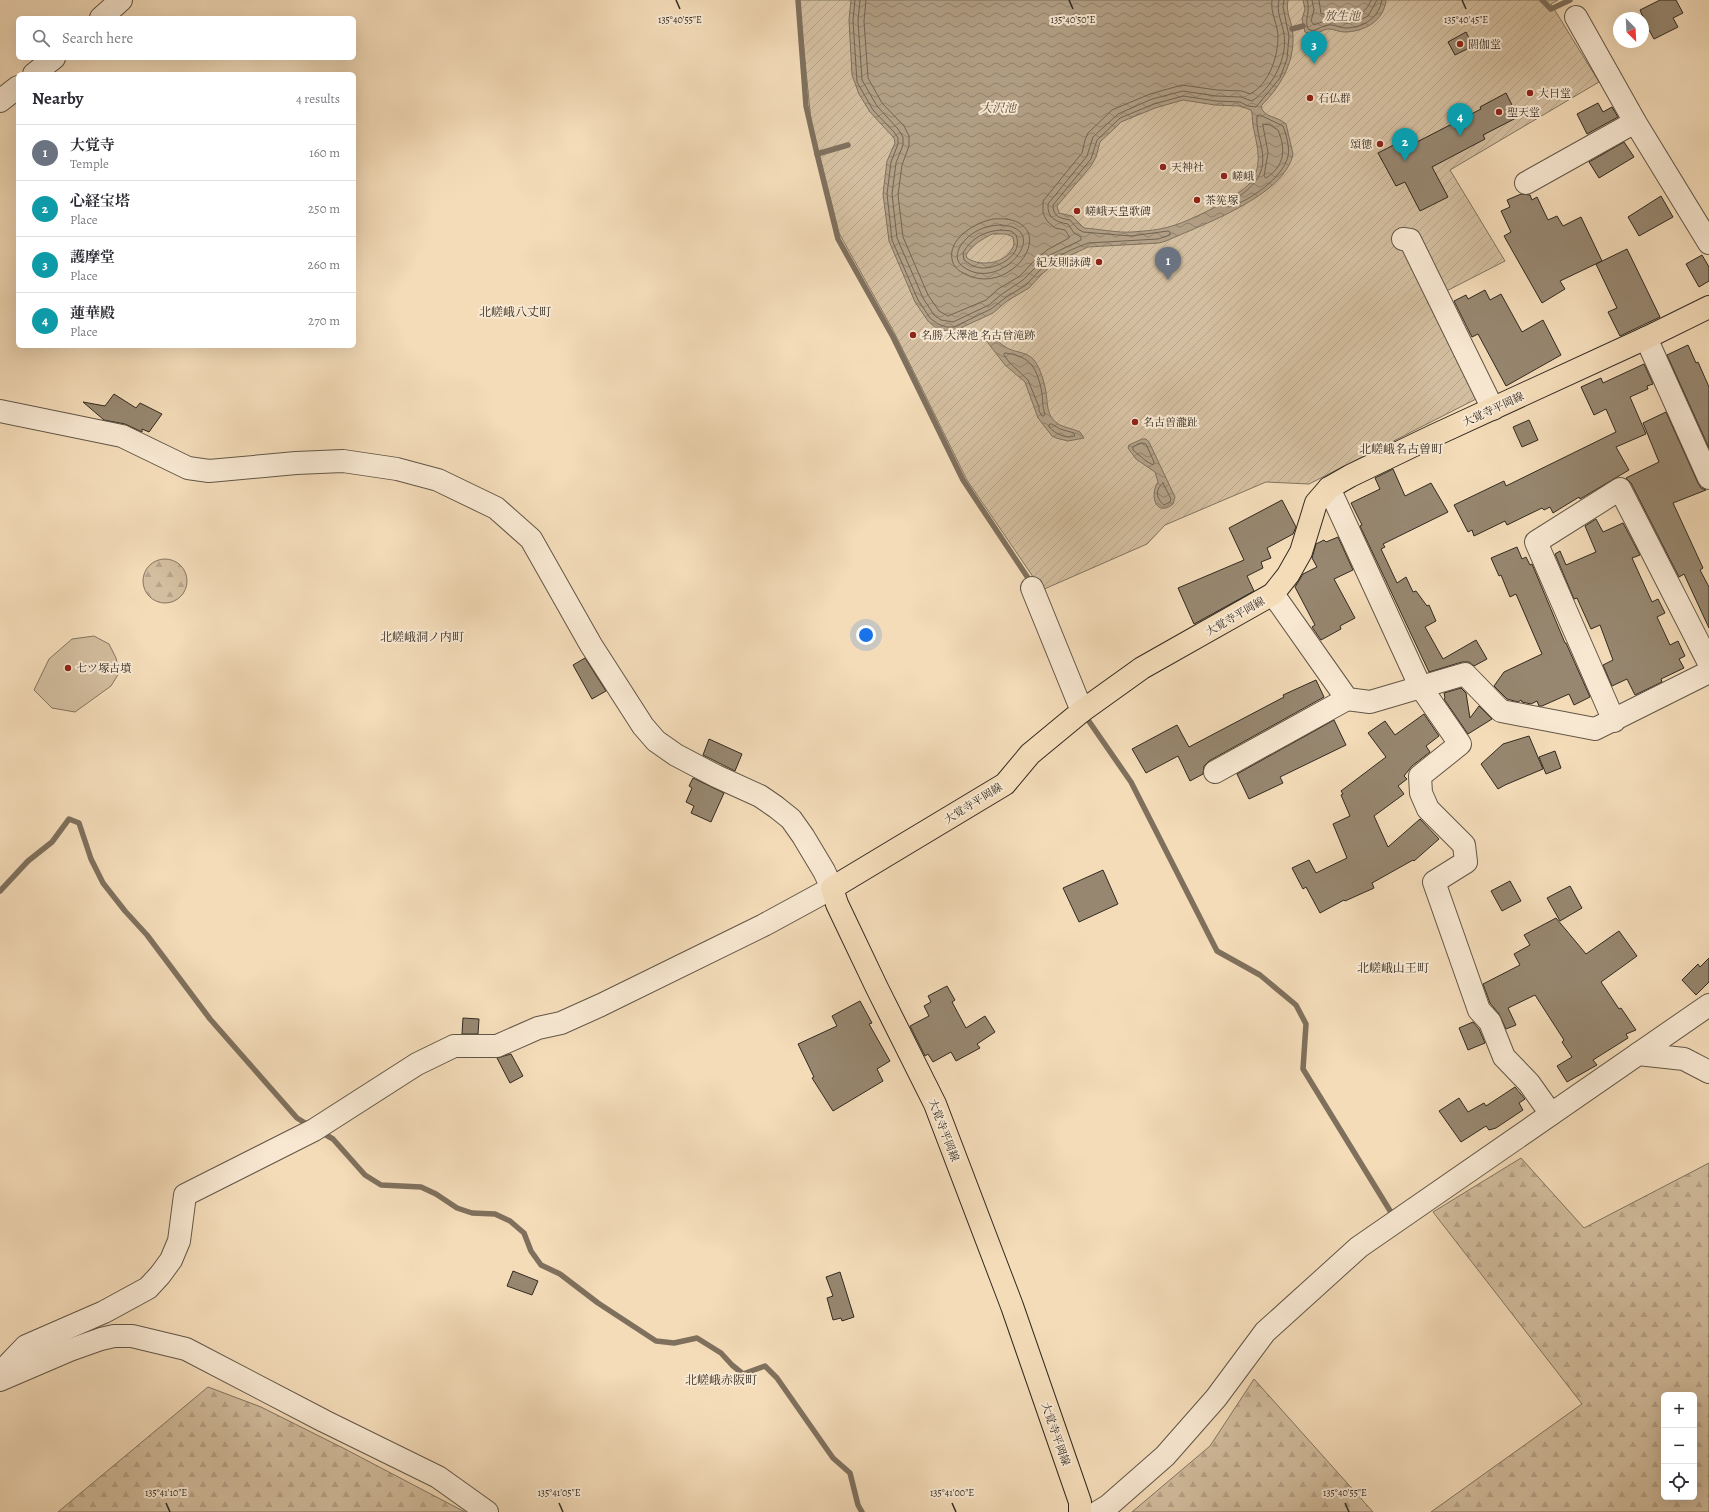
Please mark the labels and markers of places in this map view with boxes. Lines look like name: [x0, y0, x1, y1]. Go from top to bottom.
pin: 3: [1301, 31, 1327, 64]
place label: 閼伽堂: [1468, 37, 1501, 52]
marker: 閼伽堂: [1455, 39, 1465, 49]
place label: 大日堂: [1538, 86, 1571, 101]
marker: 大日堂: [1525, 88, 1535, 98]
place label: 石仏群: [1318, 91, 1351, 106]
marker: 石仏群: [1305, 93, 1315, 103]
pin: 4: [1447, 103, 1473, 136]
place label: 聖天堂: [1507, 105, 1540, 120]
marker: 聖天堂: [1494, 107, 1504, 117]
pin: 2: [1392, 128, 1418, 161]
place label: 頌徳: [1350, 137, 1372, 152]
marker: 頌徳: [1375, 139, 1385, 149]
place label: 天神社: [1171, 160, 1204, 175]
marker: 天神社: [1158, 162, 1168, 172]
place label: 嵯峨: [1232, 169, 1254, 184]
marker: 嵯峨: [1219, 171, 1229, 181]
place label: 茶筅塚: [1205, 193, 1238, 208]
marker: 茶筅塚: [1192, 195, 1202, 205]
place label: 嵯峨天皇歌碑: [1085, 204, 1151, 219]
marker: 嵯峨天皇歌碑: [1072, 206, 1082, 216]
pin: 1: [1155, 247, 1181, 280]
place label: 紀友則詠碑: [1036, 255, 1091, 270]
marker: 紀友則詠碑: [1094, 257, 1104, 267]
place label: 名勝 大澤池 名古曾滝跡: [921, 328, 1035, 343]
marker: 名勝 大澤池 名古曾滝跡: [908, 330, 918, 340]
place label: 名古曽瀧趾: [1143, 415, 1198, 430]
marker: 名古曽瀧趾: [1130, 417, 1140, 427]
place label: 七ツ塚古墳: [76, 661, 131, 676]
marker: 七ツ塚古墳: [63, 663, 73, 673]

